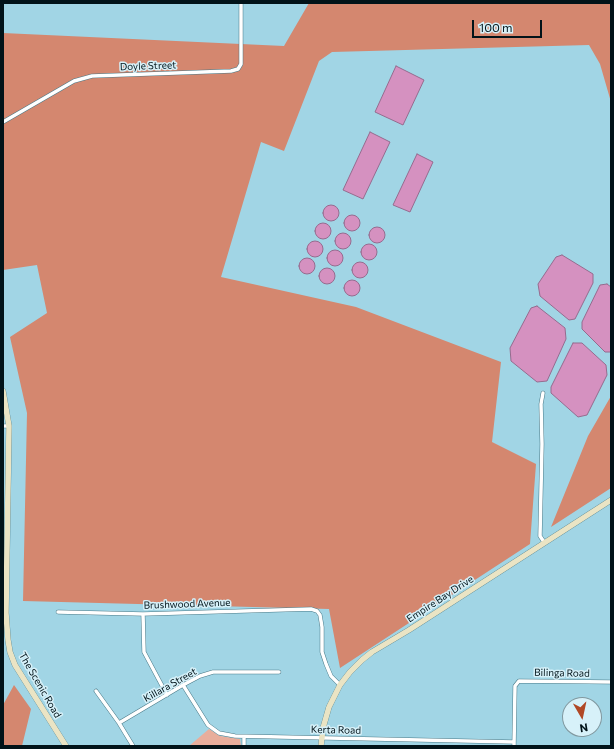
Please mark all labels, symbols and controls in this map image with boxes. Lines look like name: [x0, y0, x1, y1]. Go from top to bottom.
scale bar: [474, 12, 544, 38]
text: 100 m: [479, 20, 513, 34]
street label: Doyle Street: [120, 59, 176, 73]
street label: Empire Bay Drive: [404, 573, 476, 625]
street label: Brushwood Avenue: [143, 596, 231, 612]
street label: The Scenic Road: [16, 650, 64, 720]
street label: Killara Street: [141, 665, 199, 705]
street label: Bilinga Road: [534, 667, 590, 679]
north arrow: [562, 697, 602, 737]
text: N: [579, 721, 589, 735]
street label: Kerta Road: [311, 724, 361, 736]

